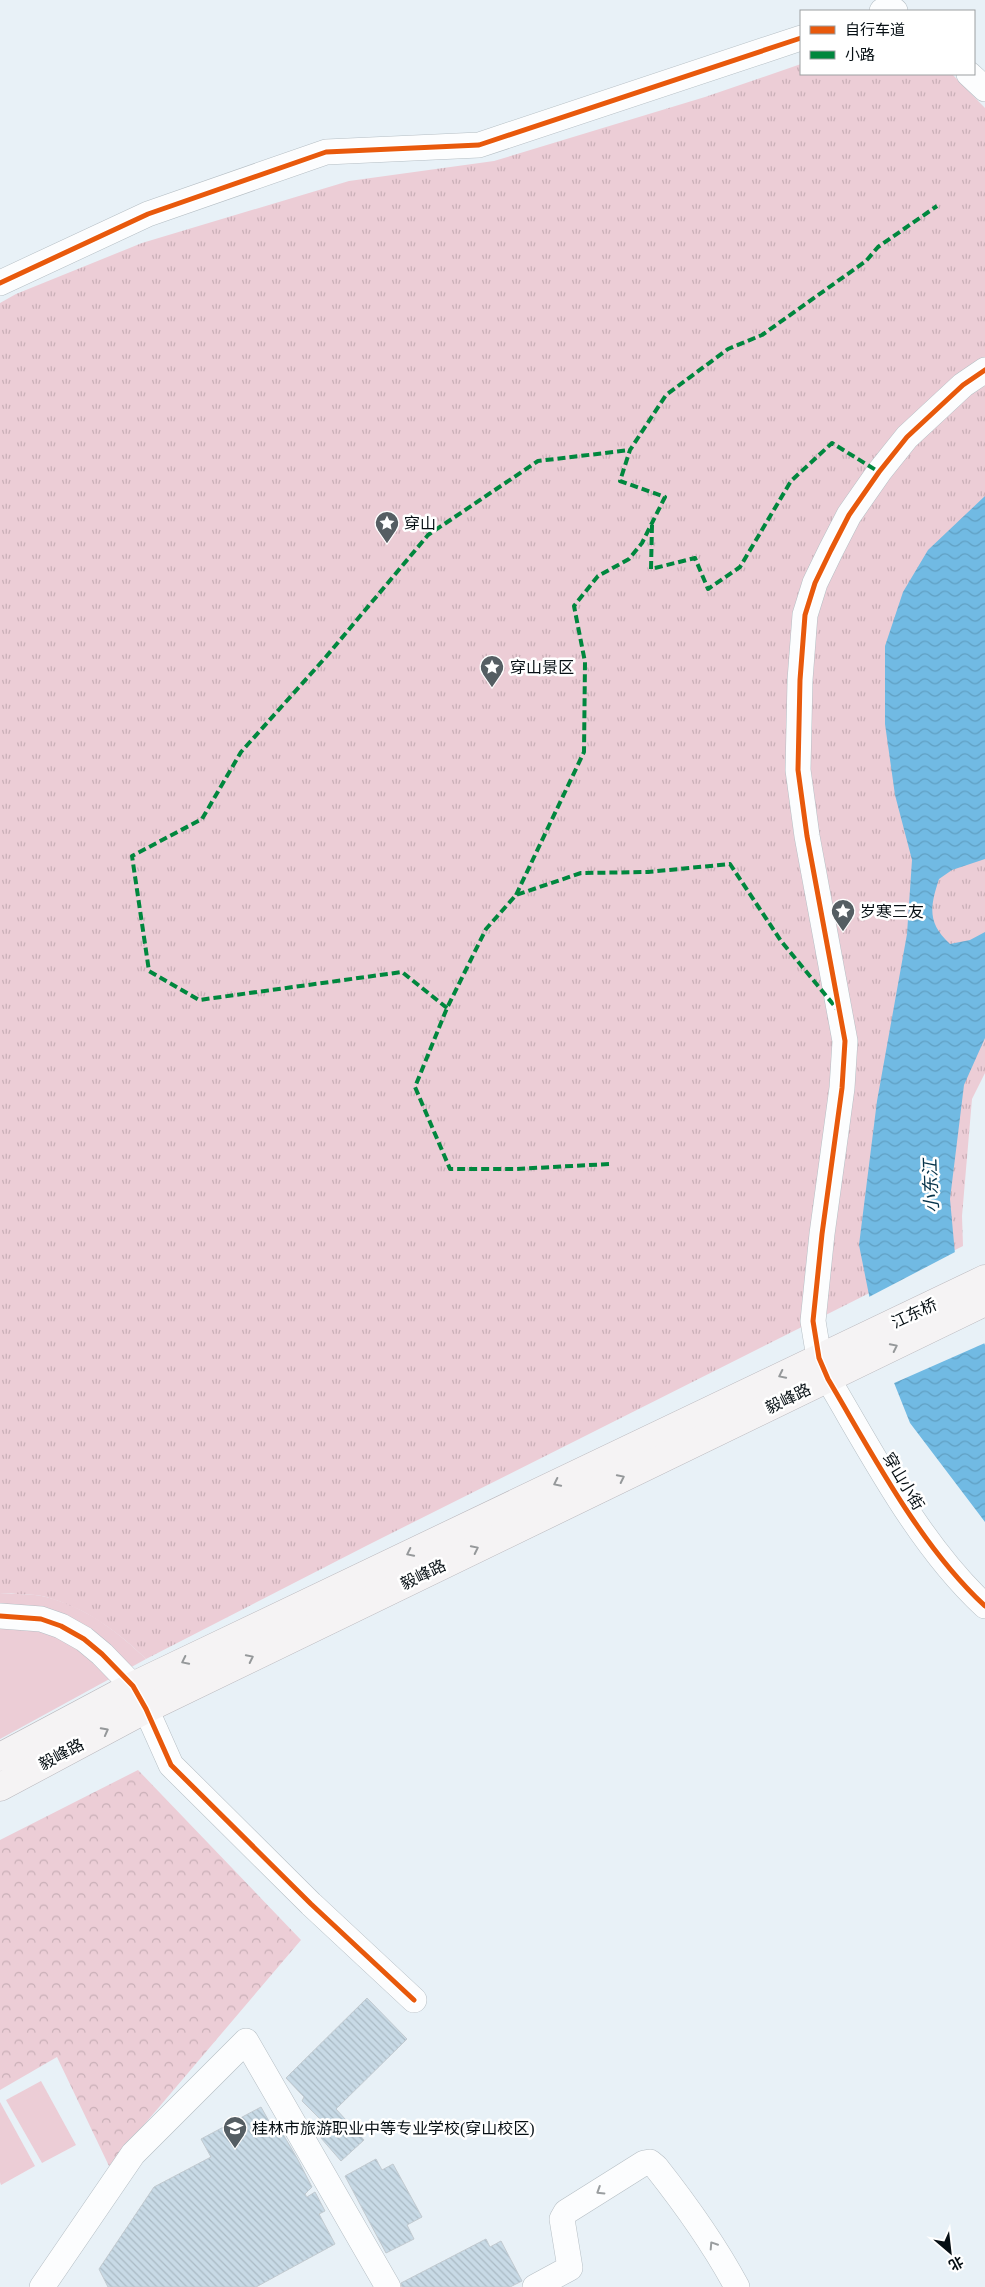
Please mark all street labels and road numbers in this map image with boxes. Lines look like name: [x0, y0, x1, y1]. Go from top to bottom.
street label: 江东桥: [889, 1296, 940, 1331]
street label: 毅峰路: [763, 1380, 814, 1417]
street label: 穿山小街: [880, 1449, 927, 1513]
street label: 毅峰路: [398, 1556, 449, 1593]
street label: 毅峰路: [36, 1736, 86, 1773]

